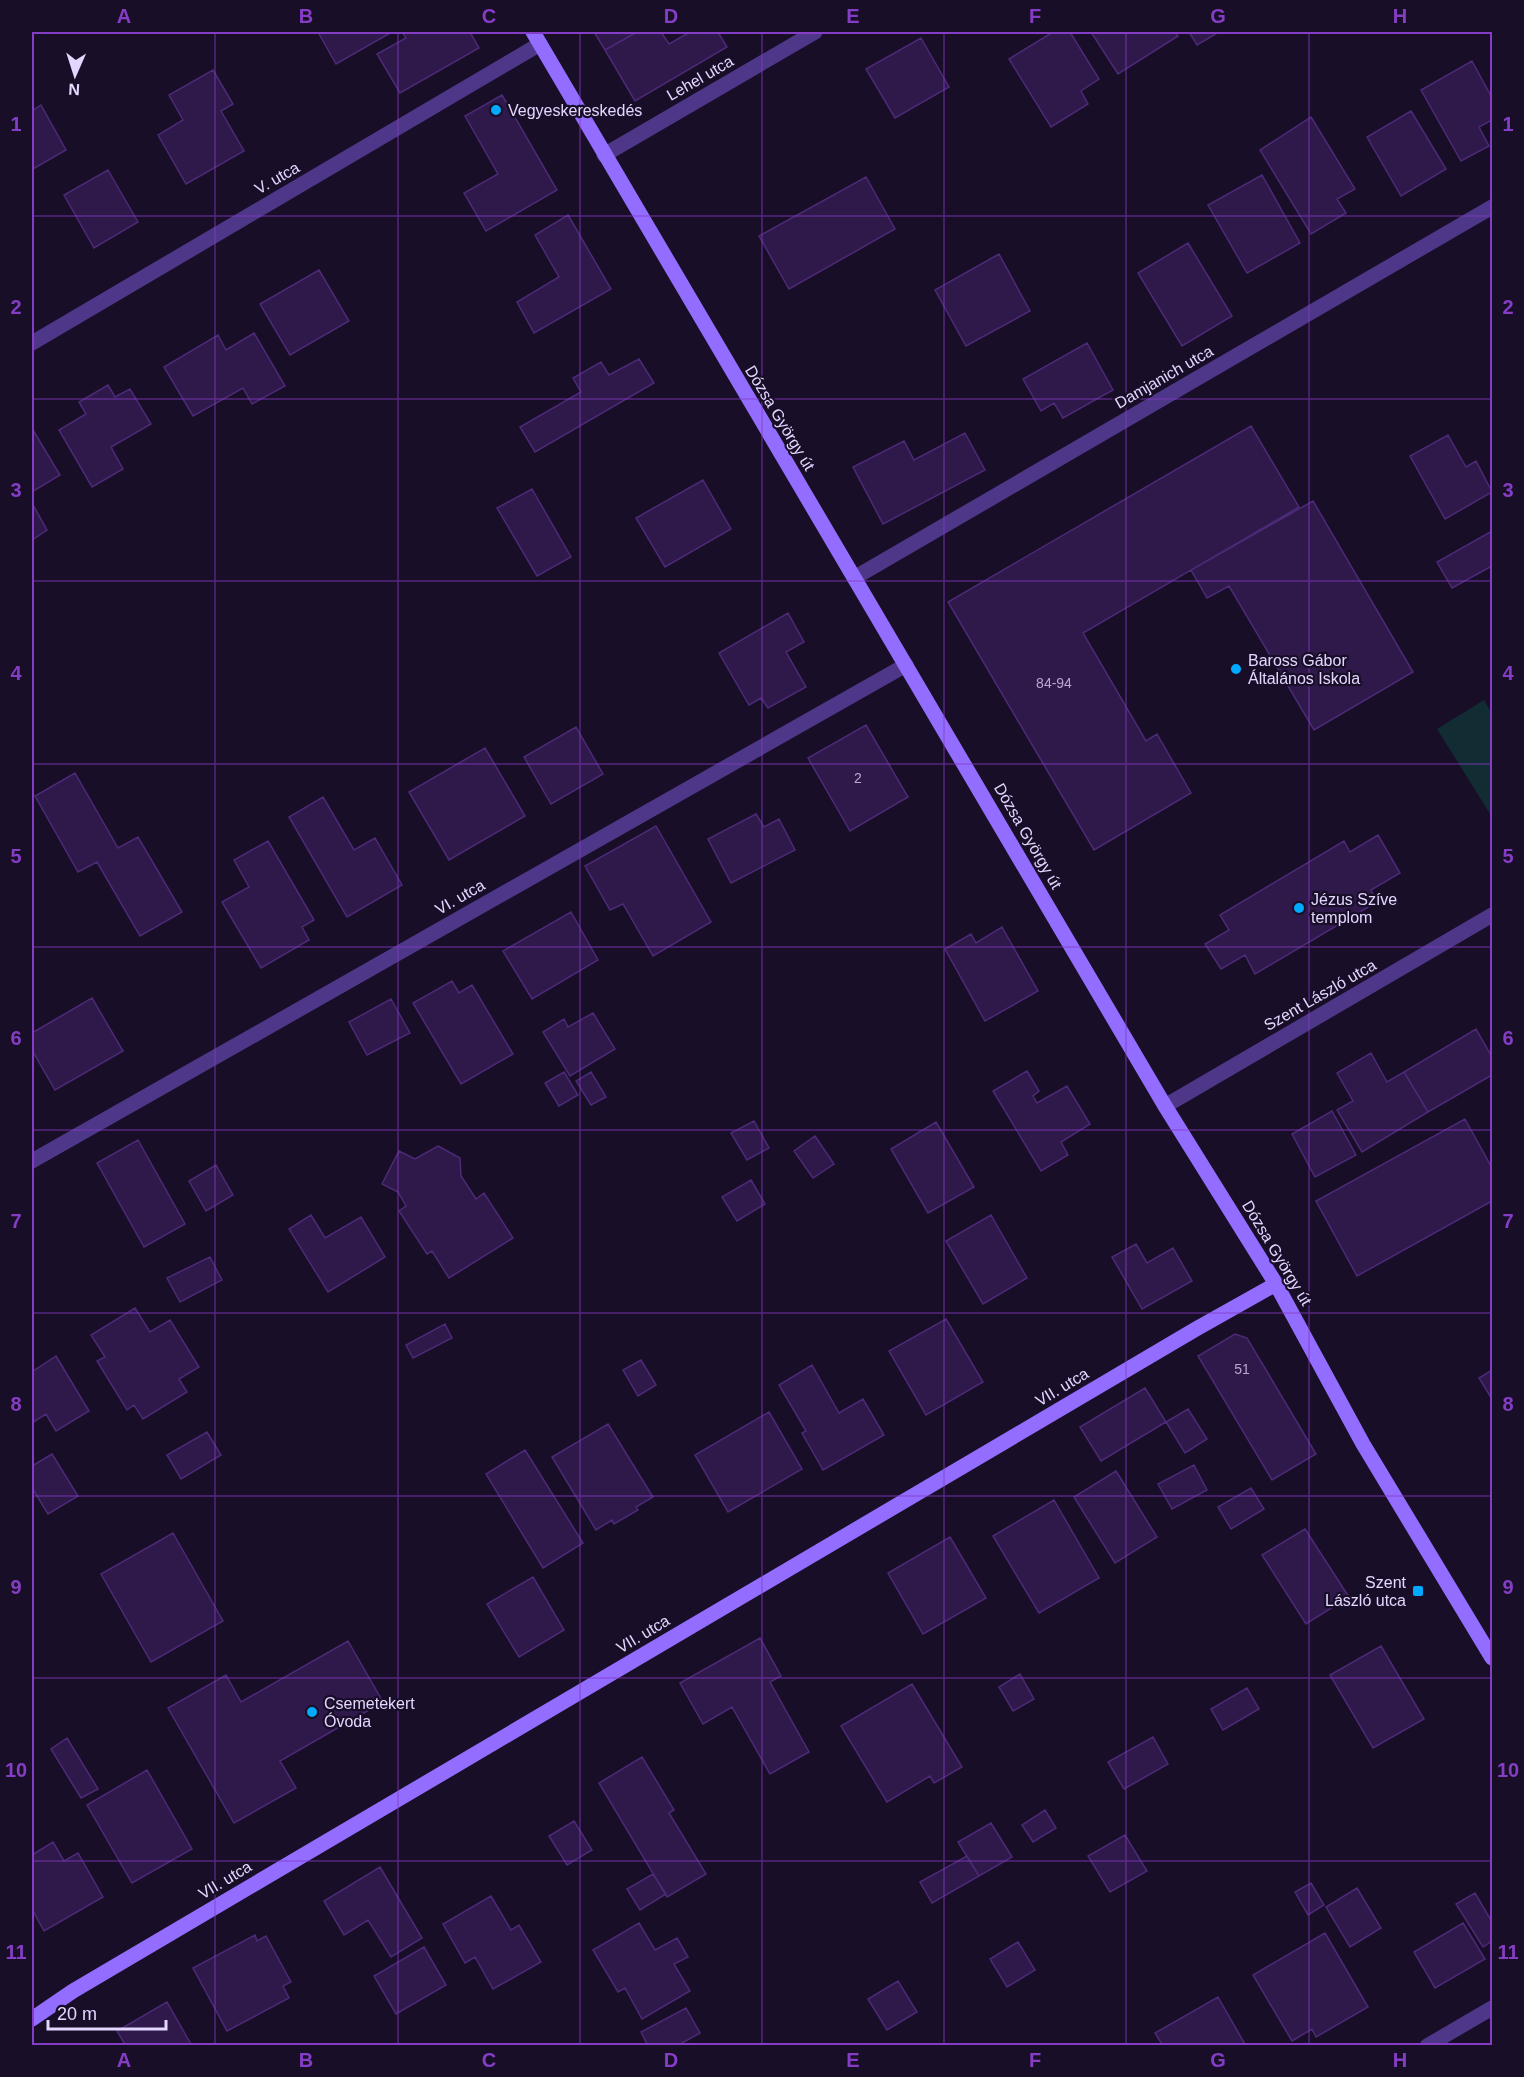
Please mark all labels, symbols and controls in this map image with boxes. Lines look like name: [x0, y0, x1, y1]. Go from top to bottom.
text: A: [117, 5, 131, 27]
text: B: [299, 5, 313, 27]
text: C: [482, 5, 496, 27]
text: D: [664, 5, 678, 27]
text: E: [846, 5, 860, 27]
text: F: [1029, 5, 1041, 27]
text: G: [1210, 5, 1226, 27]
text: H: [1393, 5, 1407, 27]
north arrow: [45, 45, 105, 105]
street label: Lehel utca: [664, 52, 736, 104]
text: N: [68, 81, 80, 98]
place label: Vegyeskereskedés: [508, 102, 642, 119]
marker: Vegyeskereskedés: [489, 103, 503, 117]
text: 1: [10, 113, 22, 135]
text: 1: [1502, 113, 1514, 135]
street label: V. utca: [252, 159, 302, 197]
text: 2: [10, 296, 22, 318]
text: 2: [1502, 296, 1514, 318]
street label: Damjanich utca: [1112, 342, 1216, 412]
street label: Dózsa György út: [742, 363, 818, 474]
text: 3: [10, 479, 22, 501]
text: 3: [1502, 479, 1514, 501]
place label: Baross Gábor Általános Iskola: [1248, 652, 1360, 687]
text: 4: [10, 662, 22, 684]
marker: Baross Gábor Általános Iskola: [1229, 662, 1243, 676]
text: 4: [1502, 662, 1514, 684]
house number: 84-94: [1036, 675, 1072, 691]
house number: 2: [854, 770, 862, 786]
street label: Dózsa György út: [991, 780, 1065, 892]
text: 5: [10, 845, 22, 867]
text: 5: [1502, 845, 1514, 867]
street label: VI. utca: [432, 876, 488, 918]
place label: Jézus Szíve templom: [1311, 891, 1397, 926]
marker: Jézus Szíve templom: [1292, 901, 1306, 915]
street label: Szent László utca: [1261, 956, 1379, 1034]
text: 6: [10, 1027, 22, 1049]
text: 6: [1502, 1027, 1514, 1049]
street label: Dózsa György út: [1239, 1198, 1315, 1309]
text: 7: [10, 1210, 22, 1232]
text: 7: [1502, 1210, 1514, 1232]
house number: 51: [1234, 1361, 1250, 1377]
street label: VII. utca: [1032, 1365, 1092, 1409]
text: 8: [10, 1393, 22, 1415]
text: 8: [1502, 1393, 1514, 1415]
place label: Szent László utca: [1325, 1574, 1407, 1609]
text: 9: [10, 1576, 22, 1598]
text: 9: [1502, 1576, 1514, 1598]
marker: Szent László utca: [1411, 1584, 1425, 1598]
street label: VII. utca: [613, 1612, 673, 1656]
place label: Csemetekert Óvoda: [324, 1695, 415, 1730]
marker: Csemetekert Óvoda: [305, 1705, 319, 1719]
text: 10: [5, 1759, 27, 1781]
text: 10: [1497, 1759, 1519, 1781]
street label: VII. utca: [195, 1858, 255, 1902]
text: 11: [5, 1941, 27, 1963]
text: 11: [1497, 1941, 1519, 1963]
scale bar: [48, 1993, 166, 2031]
text: 20 m: [57, 2004, 97, 2024]
text: A: [117, 2049, 131, 2071]
text: B: [299, 2049, 313, 2071]
text: C: [482, 2049, 496, 2071]
text: D: [664, 2049, 678, 2071]
text: E: [846, 2049, 860, 2071]
text: F: [1029, 2049, 1041, 2071]
text: G: [1210, 2049, 1226, 2071]
text: H: [1393, 2049, 1407, 2071]

